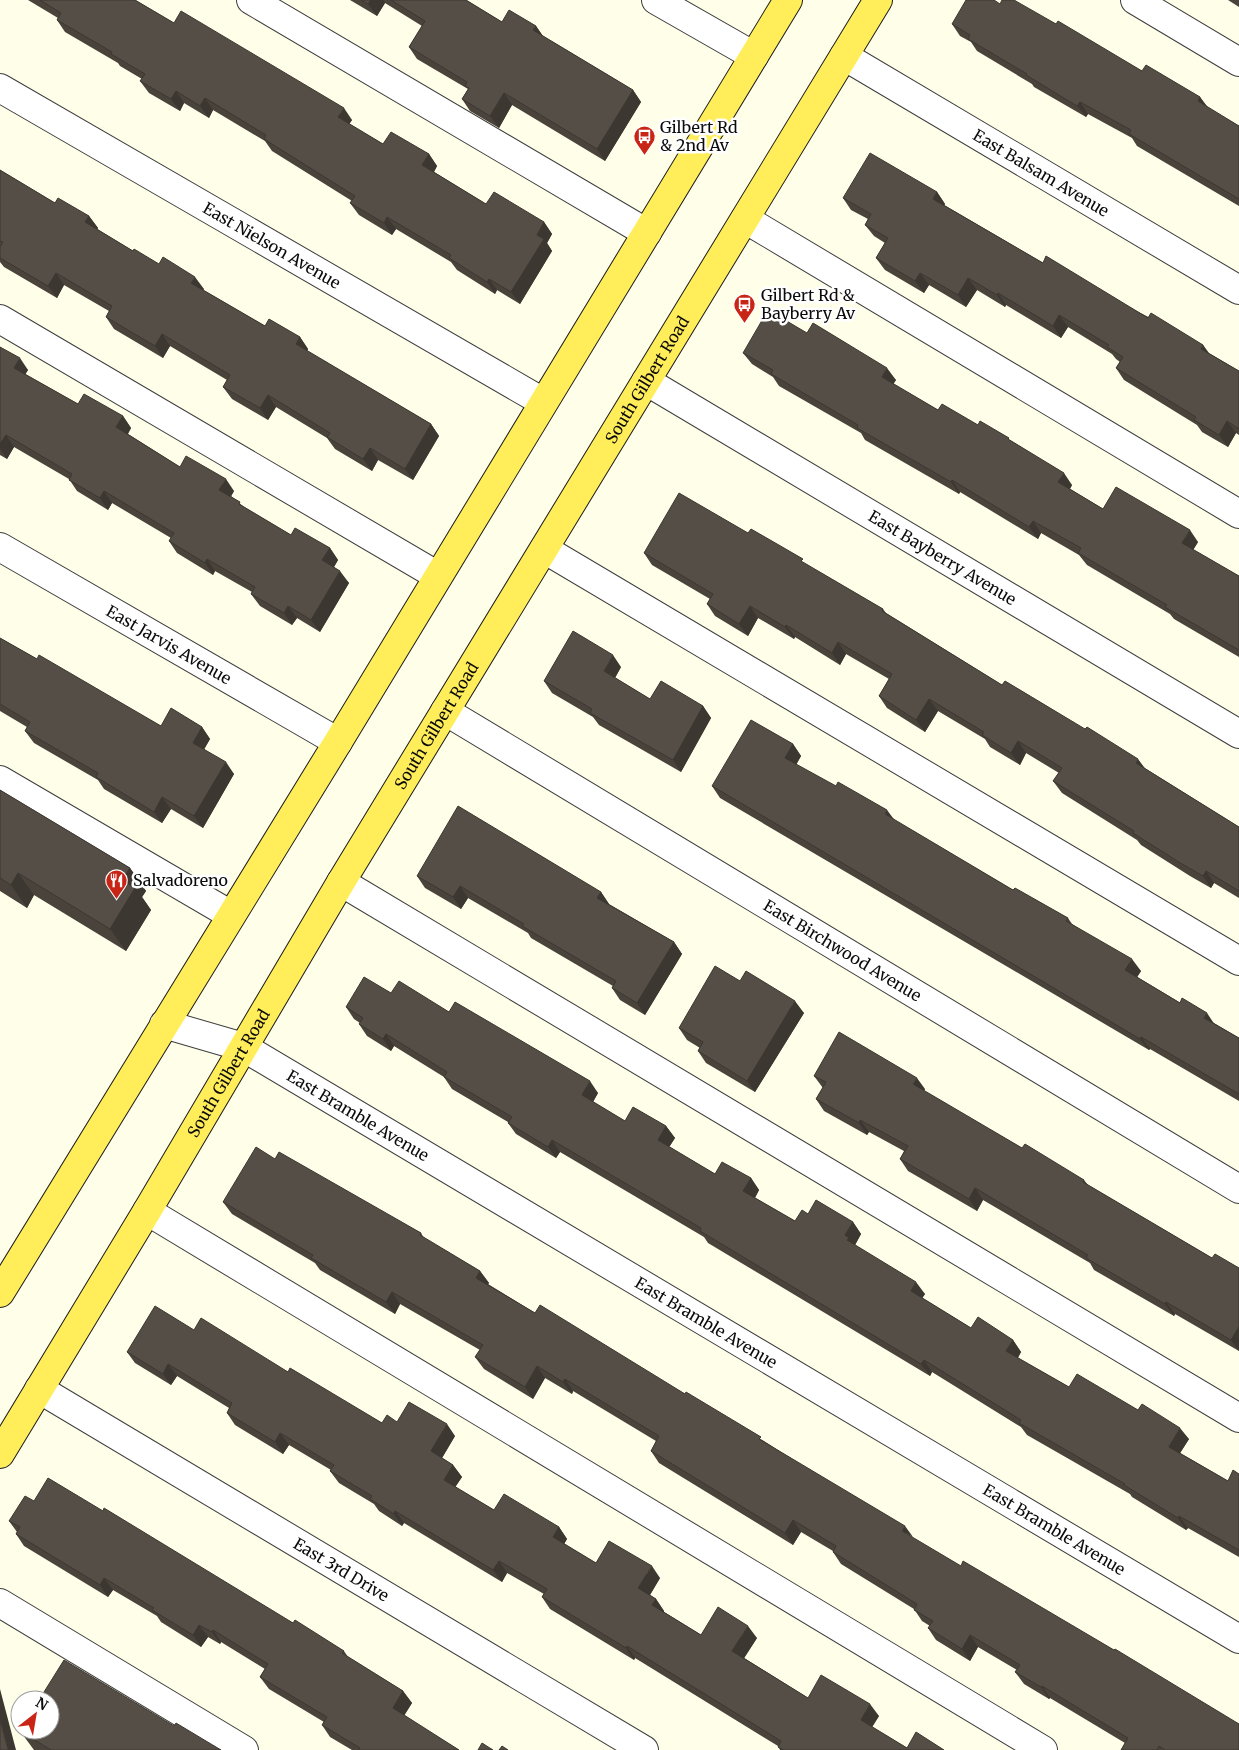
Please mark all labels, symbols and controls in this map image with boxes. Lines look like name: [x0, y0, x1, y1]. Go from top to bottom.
place label: Gilbert Rd & 2nd Av: [660, 117, 738, 155]
bus stop icon: Gilbert Rd & 2nd Av: [632, 124, 656, 155]
street label: East Balsam Avenue: [969, 125, 1113, 221]
street label: East Nielson Avenue: [199, 198, 344, 293]
place label: Gilbert Rd & Bayberry Av: [761, 285, 856, 323]
bus stop icon: Gilbert Rd & Bayberry Av: [733, 292, 757, 323]
street label: South Gilbert Road: [600, 312, 693, 447]
street label: East Bayberry Avenue: [865, 506, 1020, 609]
street label: East Jarvis Avenue: [103, 601, 235, 688]
street label: South Gilbert Road: [390, 658, 483, 793]
restaurant icon: Salvadoreno: [105, 868, 129, 899]
place label: Salvadoreno: [133, 870, 228, 890]
street label: East Birchwood Avenue: [760, 895, 925, 1005]
street label: South Gilbert Road: [183, 1005, 274, 1141]
street label: East Bramble Avenue: [283, 1065, 433, 1165]
street label: East Bramble Avenue: [631, 1272, 781, 1372]
street label: East Bramble Avenue: [980, 1479, 1129, 1579]
street label: East 3rd Drive: [290, 1533, 393, 1606]
north arrow: [10, 1690, 60, 1740]
text: N: [32, 1693, 51, 1714]

